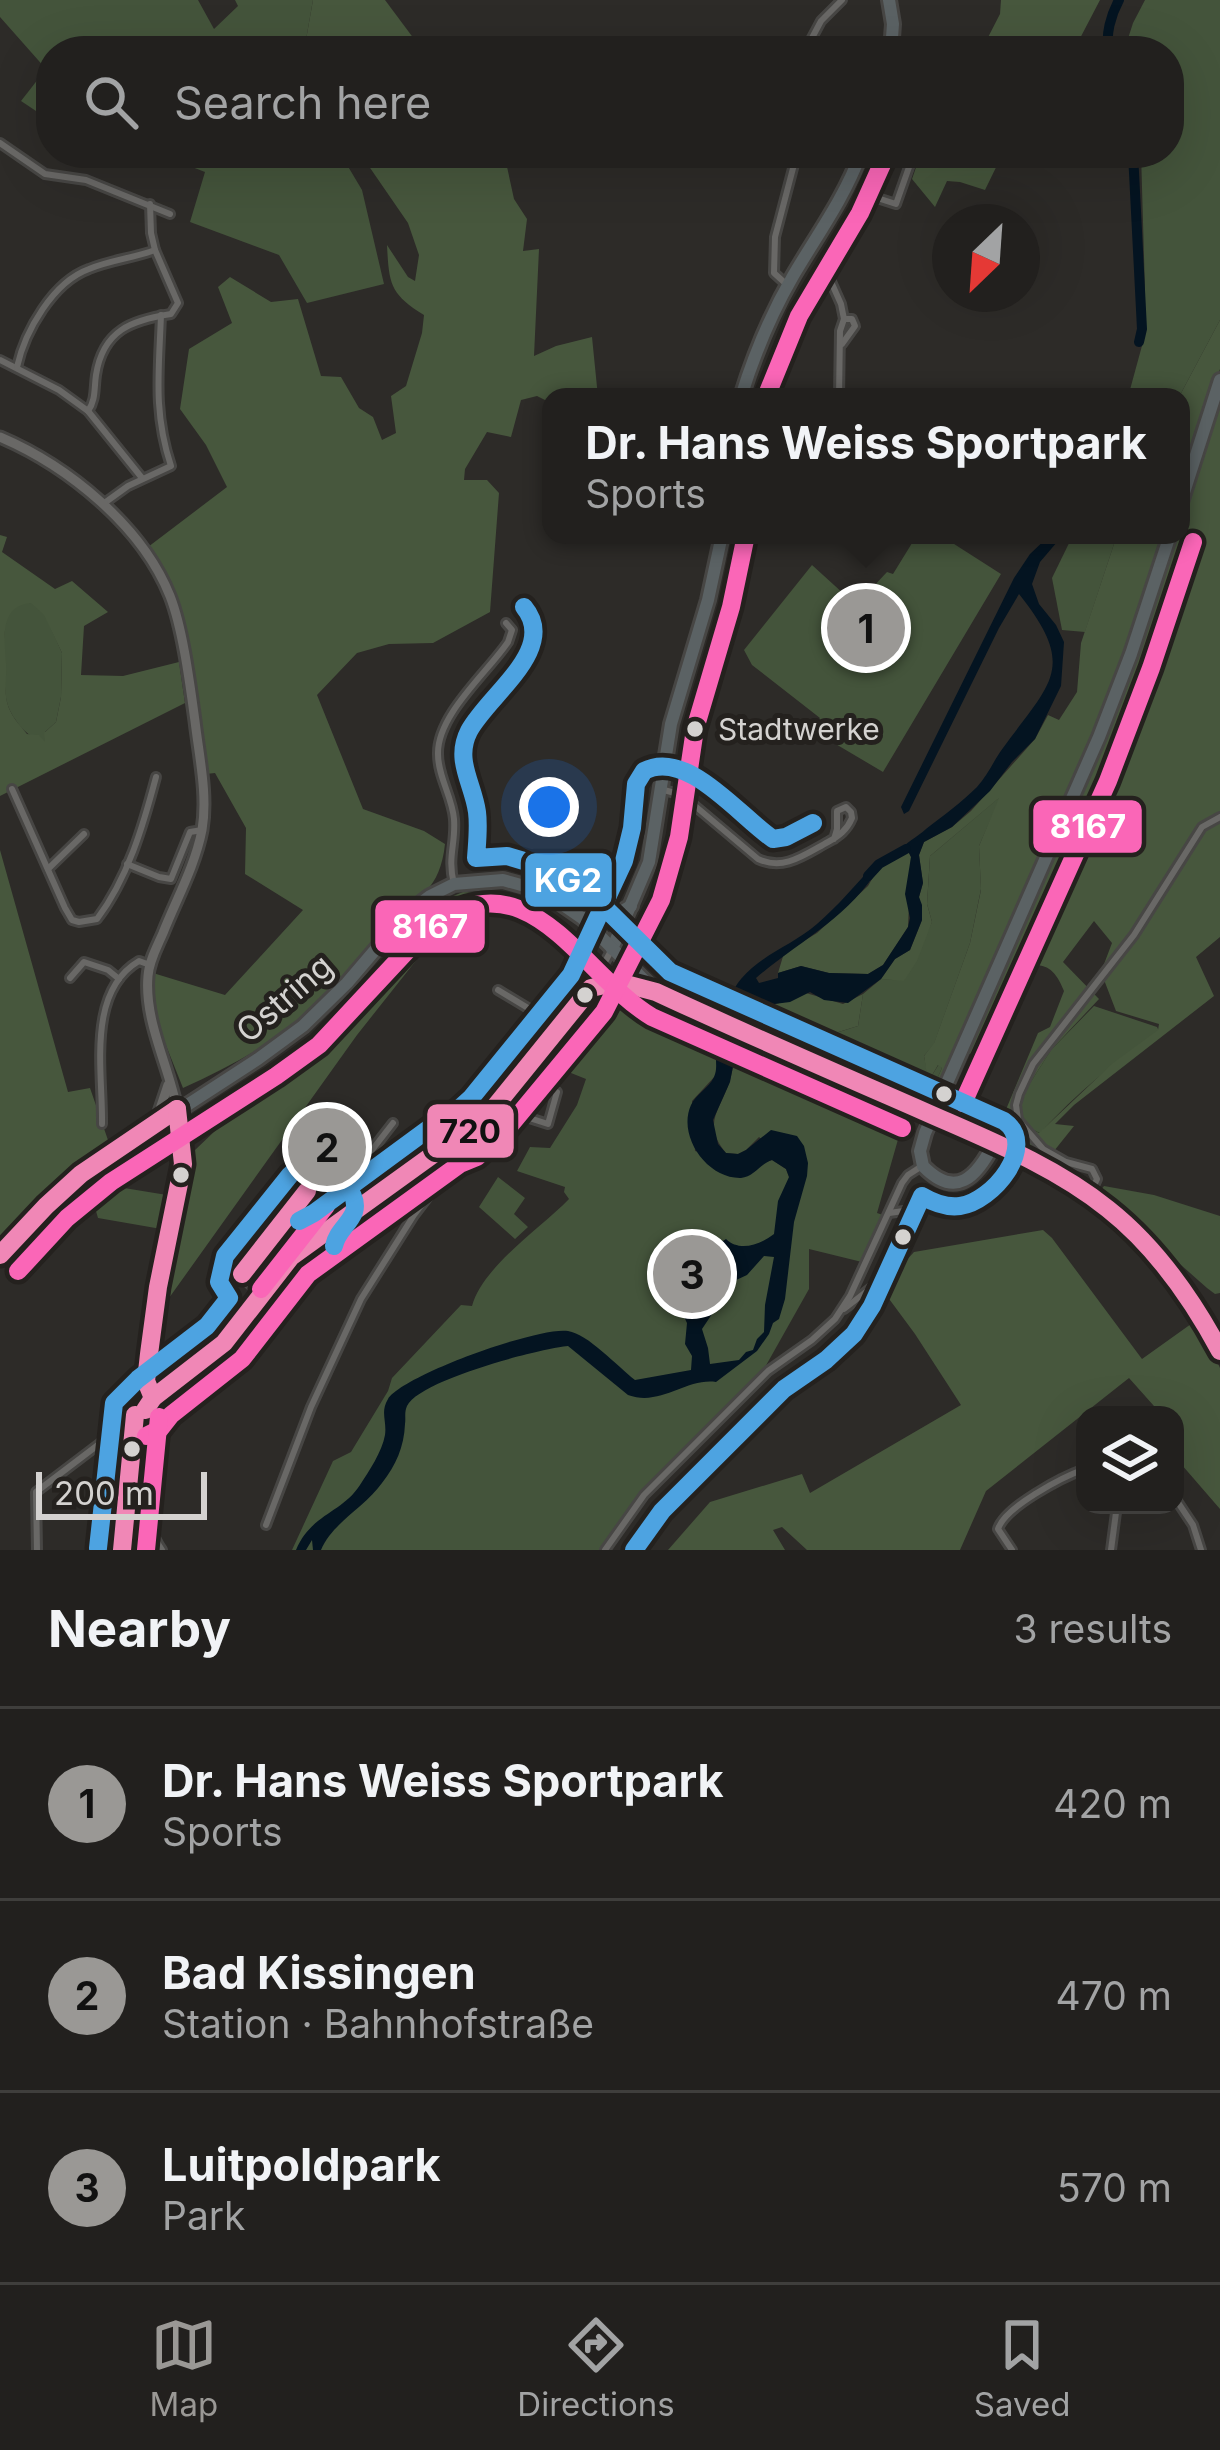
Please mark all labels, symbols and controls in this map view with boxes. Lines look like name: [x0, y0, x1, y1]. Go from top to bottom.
search box: [36, 36, 1184, 168]
icon: search: [78, 69, 144, 135]
text: Search here: [174, 75, 431, 130]
north arrow: [932, 204, 1040, 312]
popup: [542, 388, 1190, 544]
text: Dr. Hans Weiss Sportpark: [585, 415, 1147, 470]
text: Sports: [585, 470, 706, 517]
pin: 1: [827, 583, 905, 673]
place label: Stadtwerke: [718, 711, 880, 747]
marker: Stadtwerke: [684, 718, 706, 740]
your location: [519, 777, 579, 837]
line badge: 8167: [1031, 798, 1144, 855]
text: 8167: [1050, 806, 1126, 846]
line badge: KG2: [523, 851, 614, 909]
text: KG2: [534, 860, 602, 900]
line badge: 8167: [373, 898, 487, 955]
text: 8167: [392, 906, 468, 946]
street label: Ostring: [228, 945, 340, 1051]
unlabelled marker: [574, 984, 596, 1006]
unlabelled marker: [933, 1083, 955, 1105]
pin: 2: [288, 1102, 366, 1192]
line badge: 720: [425, 1102, 516, 1160]
text: 720: [439, 1111, 501, 1151]
unlabelled marker: [170, 1164, 192, 1186]
unlabelled marker: [892, 1226, 914, 1248]
pin: 3: [653, 1229, 731, 1319]
map controls: [1076, 1406, 1184, 1514]
button: layers: [1076, 1406, 1184, 1514]
unlabelled marker: [121, 1438, 143, 1460]
scale bar: [36, 1466, 207, 1519]
text: 200 m: [54, 1473, 154, 1513]
text: Nearby: [48, 1598, 231, 1659]
text: 3 results: [1014, 1605, 1172, 1652]
text: Dr. Hans Weiss Sportpark: [162, 1753, 724, 1808]
text: 1: [79, 1780, 95, 1827]
text: 420 m: [1053, 1780, 1172, 1827]
text: Sports: [162, 1808, 283, 1855]
text: Bad Kissingen: [162, 1945, 476, 2000]
text: 2: [75, 1972, 99, 2019]
text: 470 m: [1056, 1972, 1172, 2019]
text: Station · Bahnhofstraße: [162, 2000, 594, 2047]
text: Luitpoldpark: [162, 2137, 441, 2192]
text: 3: [74, 2164, 100, 2211]
text: 570 m: [1057, 2164, 1172, 2211]
text: Park: [162, 2192, 246, 2239]
tab: Map: [150, 2312, 218, 2424]
tab: Directions: [517, 2312, 675, 2424]
tab: Saved: [974, 2312, 1070, 2424]

